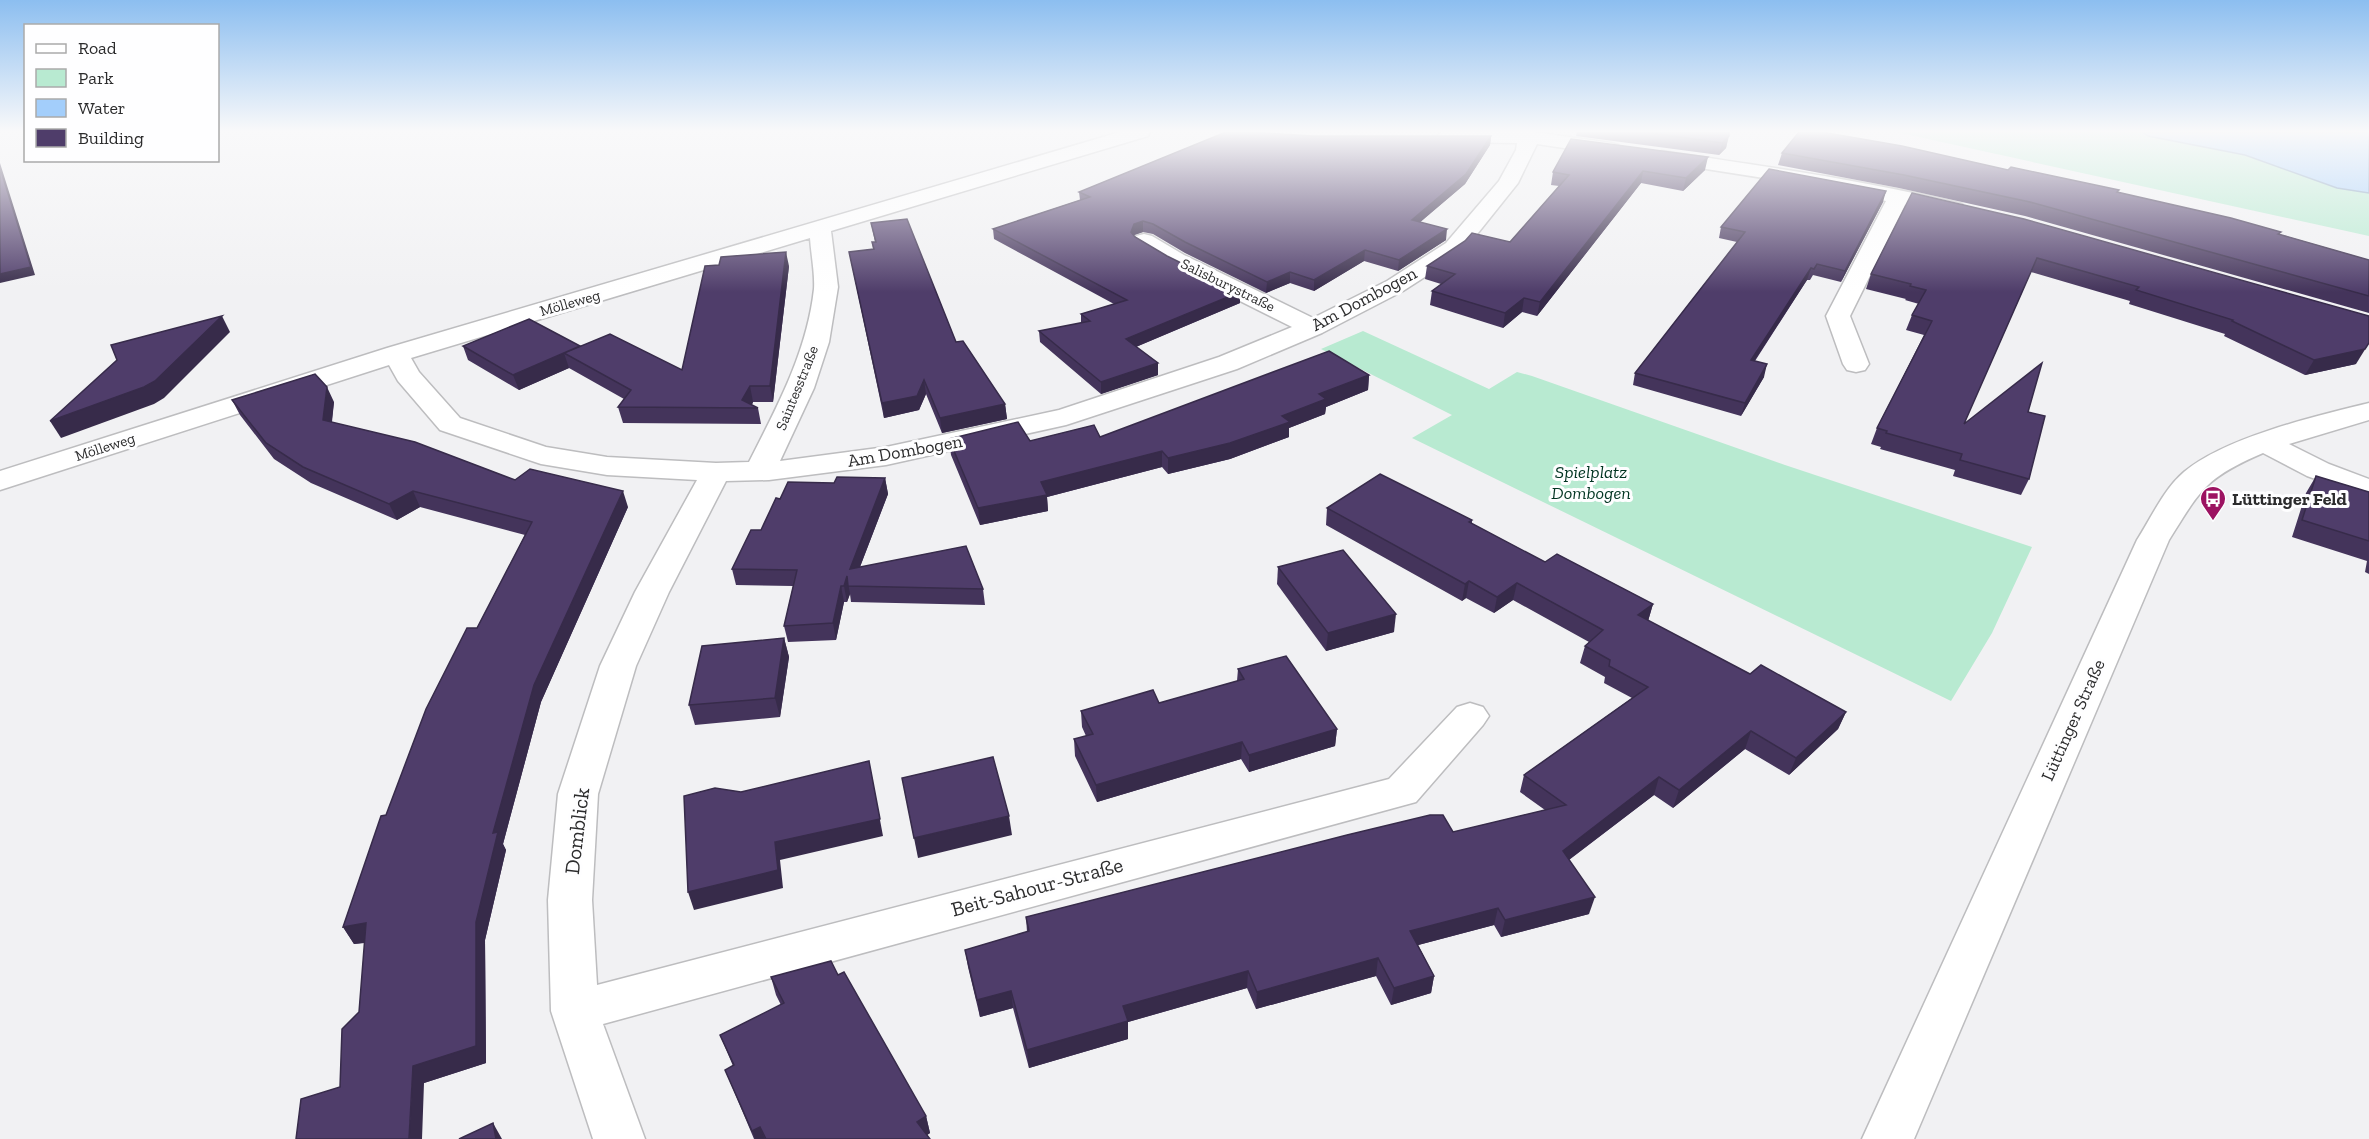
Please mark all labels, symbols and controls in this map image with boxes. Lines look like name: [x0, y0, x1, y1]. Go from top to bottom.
legend: [24, 24, 219, 162]
text: Road: [78, 37, 117, 59]
text: Park: [78, 67, 114, 89]
text: Water: [78, 97, 125, 119]
text: Building: [78, 127, 144, 149]
street label: Salisburystraße: [1178, 254, 1278, 316]
street label: Am Dombogen: [1308, 262, 1421, 336]
street label: Mölleweg: [538, 286, 602, 320]
street label: Saintesstraße: [772, 343, 822, 433]
street label: Mölleweg: [73, 429, 137, 465]
street label: Am Dombogen: [846, 430, 965, 472]
park label: Spielplatz Dombogen: [1551, 461, 1631, 504]
bus stop icon: Lüttinger Feld: [2198, 484, 2228, 522]
place label: Lüttinger Feld: [2232, 488, 2347, 510]
street label: Lüttinger Straße: [2036, 656, 2110, 784]
street label: Domblick: [559, 786, 594, 876]
street label: Beit-Sahour-Straße: [948, 852, 1126, 921]

